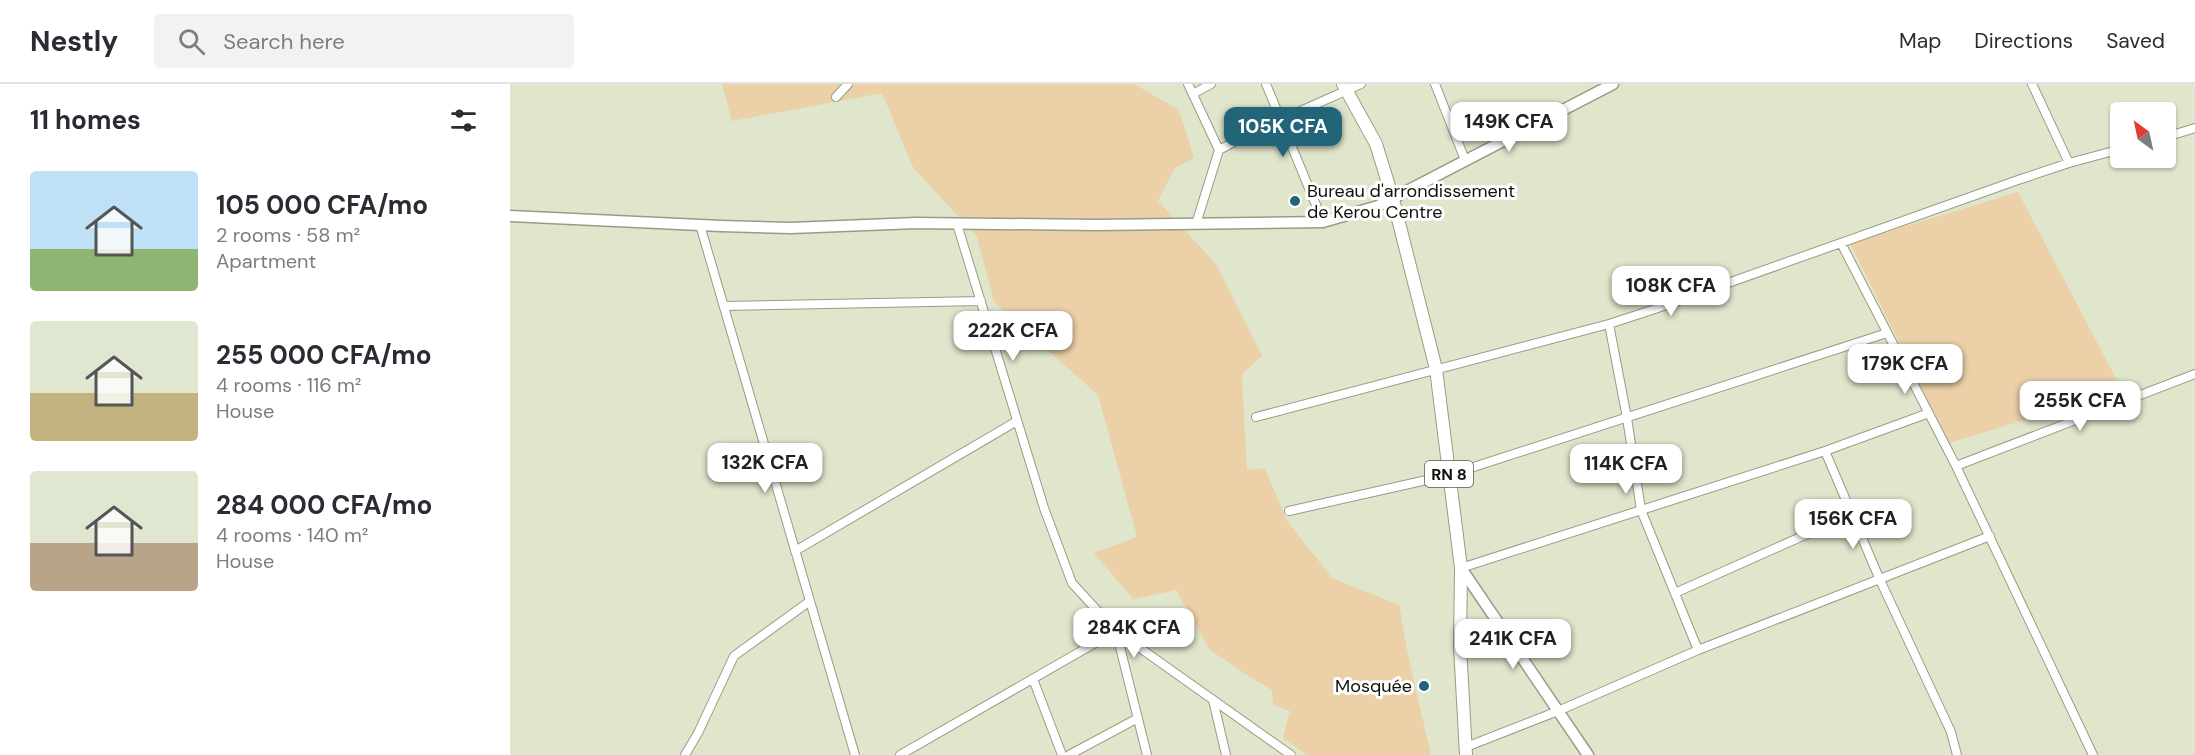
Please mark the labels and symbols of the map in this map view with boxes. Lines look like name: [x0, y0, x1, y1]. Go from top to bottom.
pin: 149K CFA: [1447, 102, 1571, 153]
north arrow: [2110, 102, 2176, 168]
pin: 105K CFA: [1221, 107, 1345, 158]
place label: Bureau d'arrondissement de Kerou Centre: [1307, 179, 1515, 224]
marker: Bureau d'arrondissement de Kerou Centre: [1288, 194, 1302, 208]
pin: 108K CFA: [1609, 266, 1733, 317]
pin: 222K CFA: [951, 311, 1075, 362]
pin: 179K CFA: [1843, 344, 1967, 395]
pin: 255K CFA: [2018, 381, 2142, 432]
pin: 132K CFA: [703, 443, 827, 494]
pin: 114K CFA: [1564, 444, 1688, 495]
road number: RN 8: [1425, 461, 1473, 487]
pin: 156K CFA: [1791, 499, 1915, 550]
pin: 284K CFA: [1072, 608, 1196, 659]
pin: 241K CFA: [1451, 619, 1575, 670]
place label: Mosquée: [1335, 674, 1412, 698]
marker: Mosquée: [1417, 679, 1431, 693]

